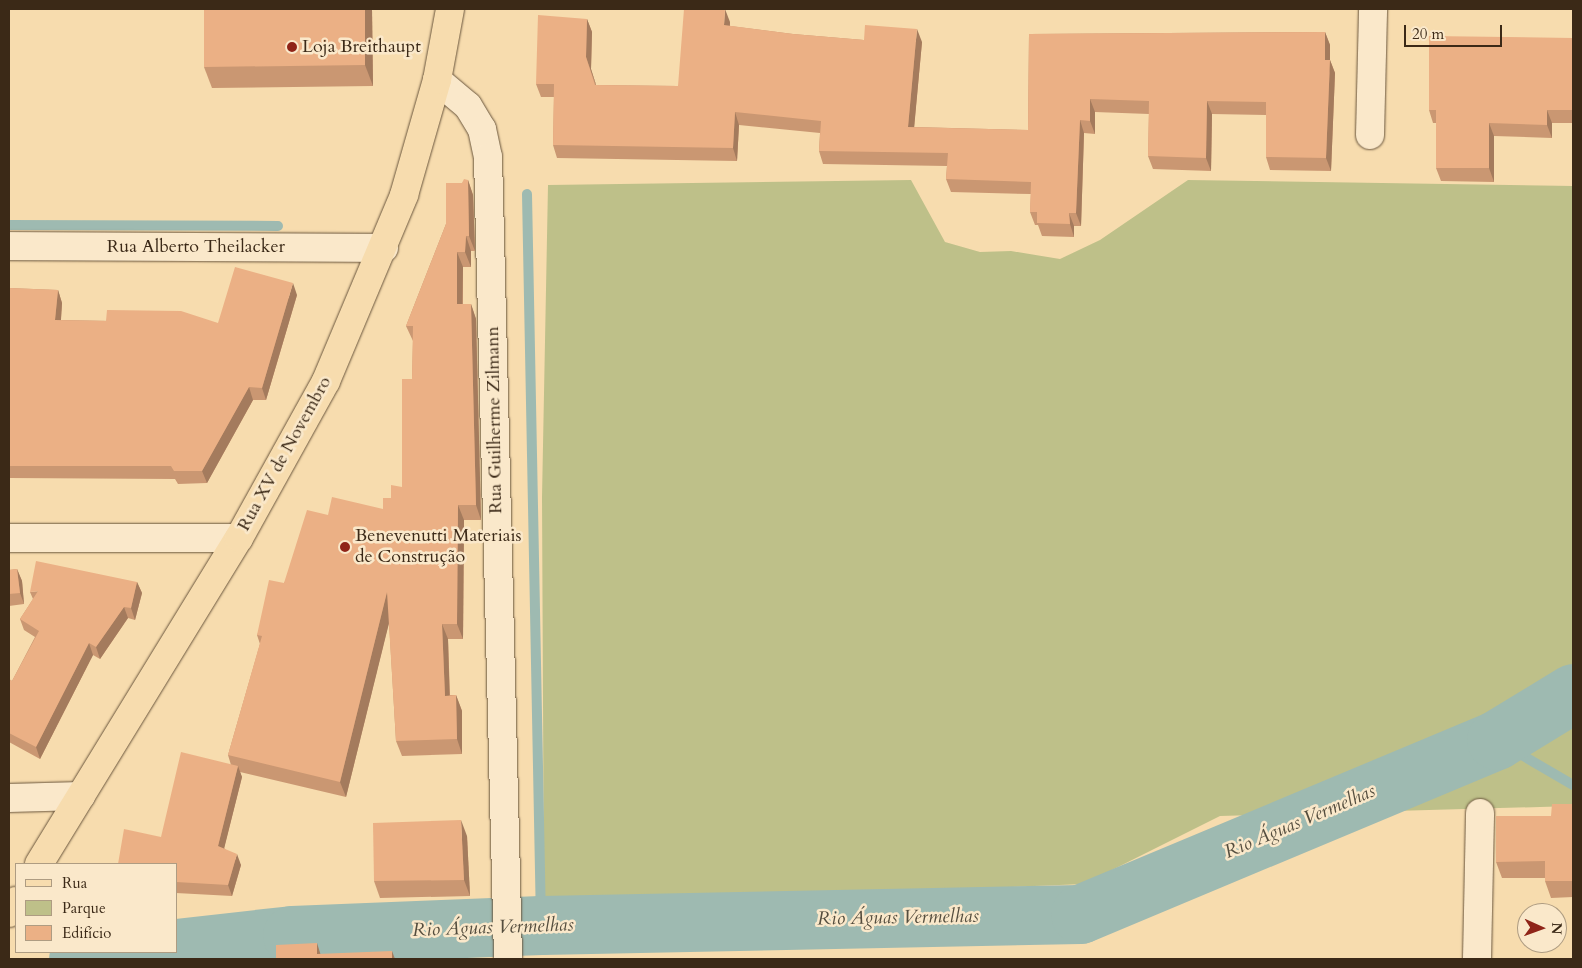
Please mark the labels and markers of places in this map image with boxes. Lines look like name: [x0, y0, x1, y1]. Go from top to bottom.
place label: Loja Breithaupt: [302, 36, 421, 58]
marker: Loja Breithaupt: [286, 41, 298, 53]
place label: Benevenutti Materiais de Construção: [355, 526, 522, 568]
marker: Benevenutti Materiais de Construção: [339, 541, 351, 553]

